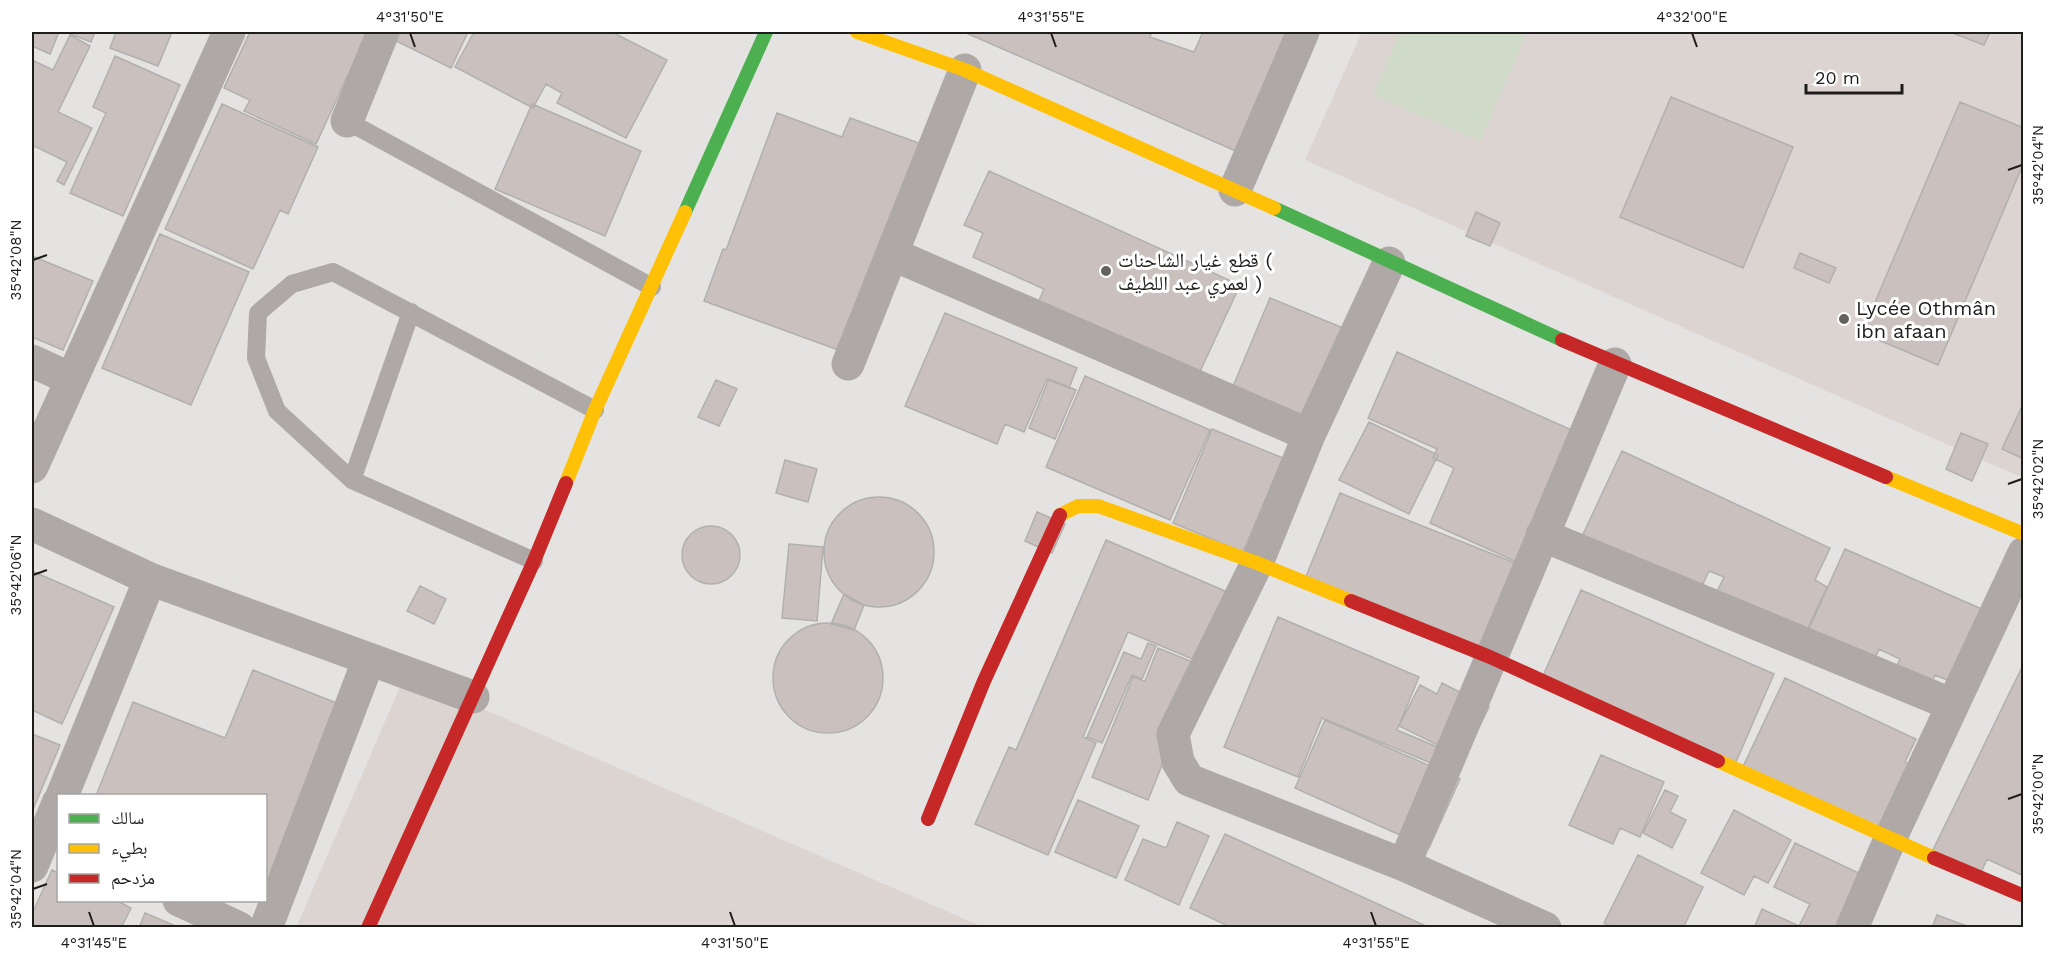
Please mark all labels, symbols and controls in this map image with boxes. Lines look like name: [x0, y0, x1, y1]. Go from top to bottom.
text: 4°31'50"E: [376, 8, 444, 26]
text: 4°31'55"E: [1017, 8, 1085, 26]
text: 4°32'00"E: [1656, 8, 1728, 26]
scale bar: [1806, 57, 1902, 95]
text: 20 m: [1815, 67, 1860, 88]
text: 35°42'04"N: [2029, 125, 2047, 205]
text: 35°42'08"N: [7, 219, 25, 301]
place label: قطع غيار الشاحنات ( لعمري عبد اللطيف ): [1118, 248, 1272, 299]
marker: قطع غيار الشاحنات ( لعمري عبد اللطيف ): [1099, 264, 1113, 278]
place label: Lycée Othmân ibn afaan: [1856, 296, 1996, 343]
marker: Lycée Othmân ibn afaan: [1837, 312, 1851, 326]
text: 35°42'02"N: [2029, 439, 2047, 519]
text: 35°42'06"N: [7, 535, 25, 615]
text: 35°42'00"N: [2029, 753, 2047, 835]
legend: [57, 794, 267, 902]
text: سالك: [111, 807, 144, 828]
text: بطيء: [111, 837, 148, 863]
text: 35°42'04"N: [7, 849, 25, 929]
text: مزدحم: [111, 867, 155, 890]
text: 4°31'45"E: [61, 934, 127, 952]
text: 4°31'50"E: [701, 934, 769, 952]
text: 4°31'55"E: [1342, 934, 1410, 952]

